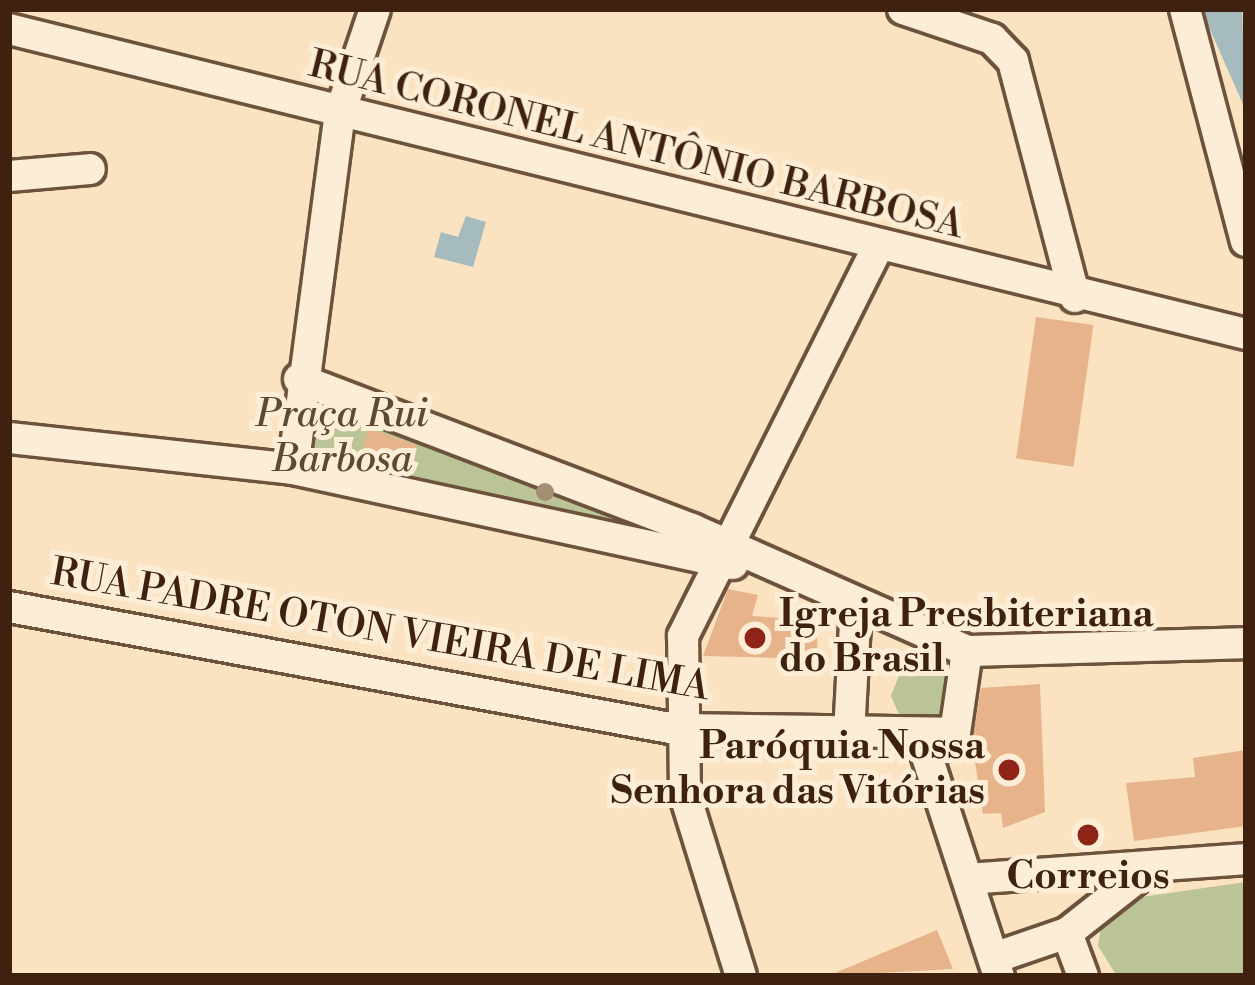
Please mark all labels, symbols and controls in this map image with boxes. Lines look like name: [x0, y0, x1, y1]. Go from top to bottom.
street label: RUA CORONEL ANTÔNIO BARBOSA: [304, 42, 968, 250]
park label: Praça Rui Barbosa: [256, 393, 428, 484]
street label: RUA PADRE OTON VIEIRA DE LIMA: [47, 550, 713, 712]
place label: Igreja Presbiteriana do Brasil: [779, 593, 1154, 684]
marker: Igreja Presbiteriana do Brasil: [742, 625, 768, 651]
place label: Paróquia Nossa Senhora das Vitórias: [611, 725, 985, 816]
marker: Paróquia Nossa Senhora das Vitórias: [996, 757, 1022, 783]
marker: Correios: [1075, 822, 1101, 848]
place label: Correios: [1006, 854, 1170, 900]

